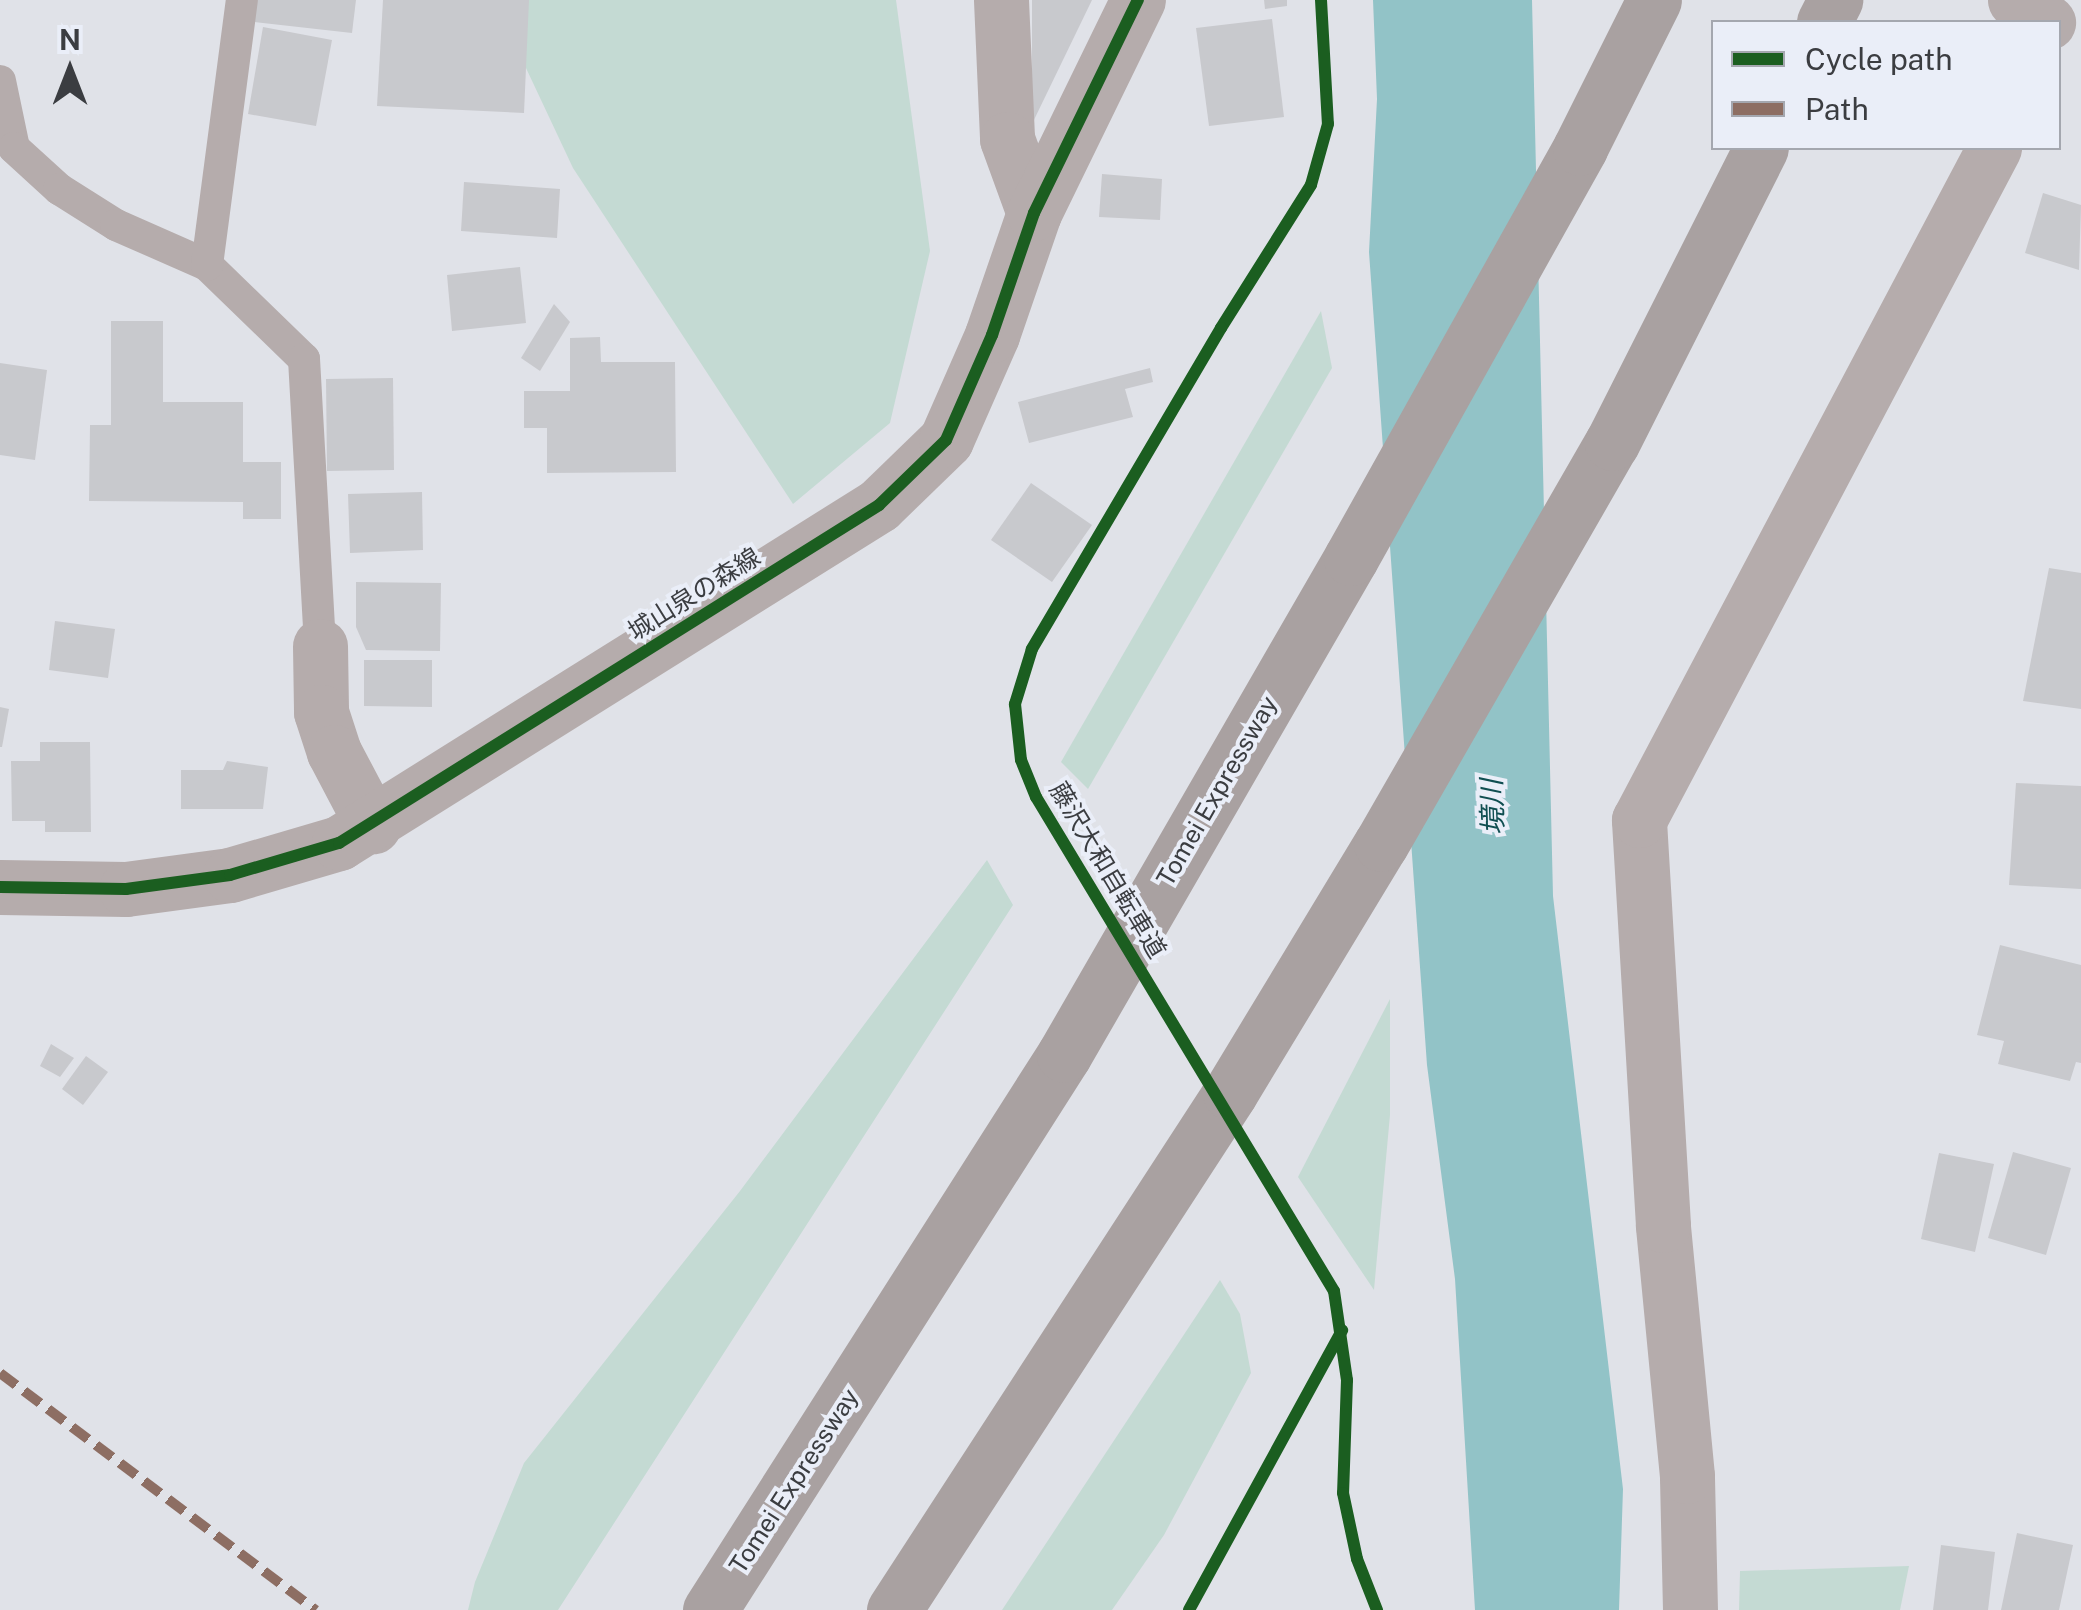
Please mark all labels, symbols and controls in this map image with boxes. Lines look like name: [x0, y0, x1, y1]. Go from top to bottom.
north arrow: [20, 20, 120, 120]
legend: [1711, 20, 2061, 150]
text: N: [59, 23, 81, 56]
text: Cycle path: [1805, 41, 1953, 77]
text: Path: [1805, 91, 1869, 127]
street label: 城山泉の森線: [622, 542, 766, 646]
street label: Tomei Expressway: [1150, 691, 1284, 891]
street label: 藤沢大和自転車道: [1044, 777, 1172, 963]
water label: 境川: [1474, 778, 1510, 836]
street label: Tomei Expressway: [723, 1383, 865, 1579]

